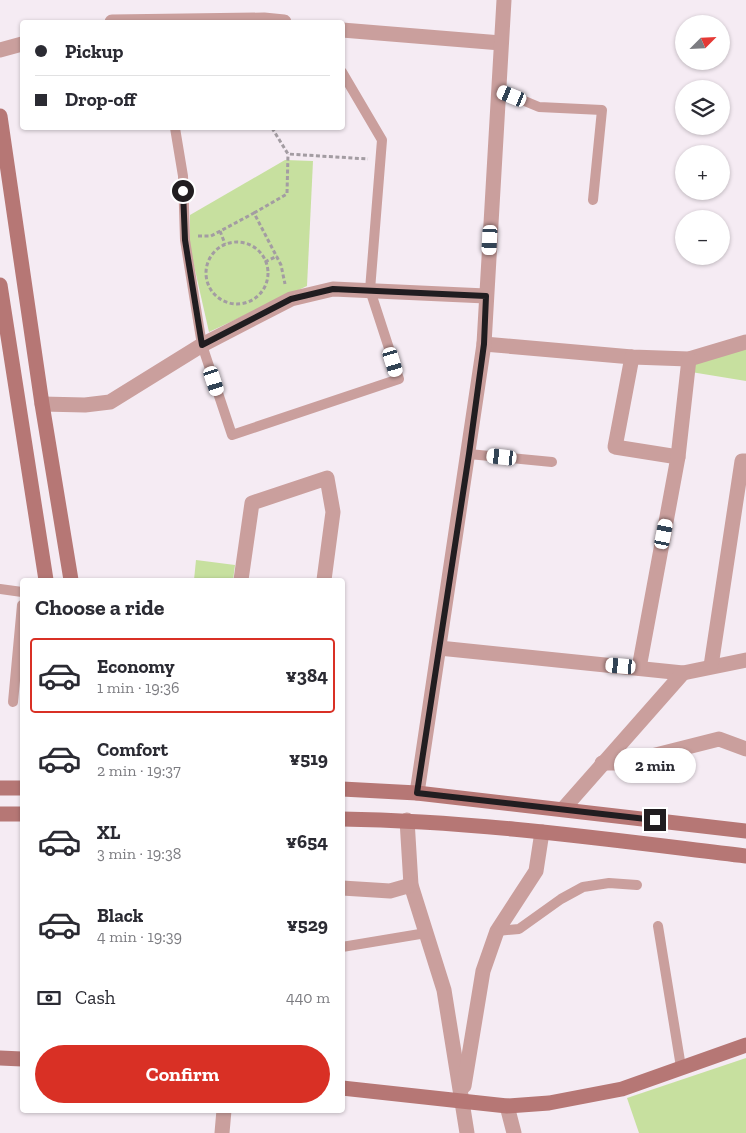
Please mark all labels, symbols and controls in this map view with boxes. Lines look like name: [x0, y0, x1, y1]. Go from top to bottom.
north arrow: [675, 15, 730, 70]
map controls: [675, 15, 730, 265]
text: Pickup: [65, 40, 123, 63]
button: layers: [675, 80, 730, 135]
car: [495, 83, 528, 109]
text: Drop-off: [65, 88, 136, 111]
button: +: [675, 145, 730, 200]
route start: [172, 180, 194, 202]
button: −: [675, 210, 730, 265]
car: [481, 225, 498, 255]
car: [381, 345, 404, 379]
car: [202, 364, 225, 398]
car: [486, 448, 517, 466]
car: [653, 518, 674, 550]
text: Choose a ride: [35, 594, 165, 621]
icon: car: [37, 653, 82, 698]
text: Economy: [97, 655, 175, 678]
car: [605, 657, 636, 675]
text: ¥384: [285, 664, 328, 687]
text: 1 min · 19:36: [97, 678, 180, 697]
icon: car: [37, 736, 82, 781]
text: Comfort: [97, 738, 168, 761]
text: ¥519: [289, 747, 328, 770]
callout: 2 min: [614, 748, 696, 782]
text: 2 min: [635, 756, 675, 775]
text: 2 min · 19:37: [97, 761, 181, 780]
route end: [644, 809, 666, 831]
icon: car: [37, 819, 82, 864]
text: XL: [97, 821, 120, 844]
text: ¥654: [286, 830, 328, 853]
text: 3 min · 19:38: [97, 844, 181, 863]
icon: car: [37, 902, 82, 947]
text: Black: [97, 904, 143, 927]
text: ¥529: [286, 913, 328, 936]
text: 4 min · 19:39: [97, 927, 182, 946]
icon: cash: [35, 984, 63, 1012]
text: Cash: [75, 986, 115, 1009]
text: 440 m: [286, 988, 330, 1007]
button: Confirm: [35, 1045, 330, 1103]

